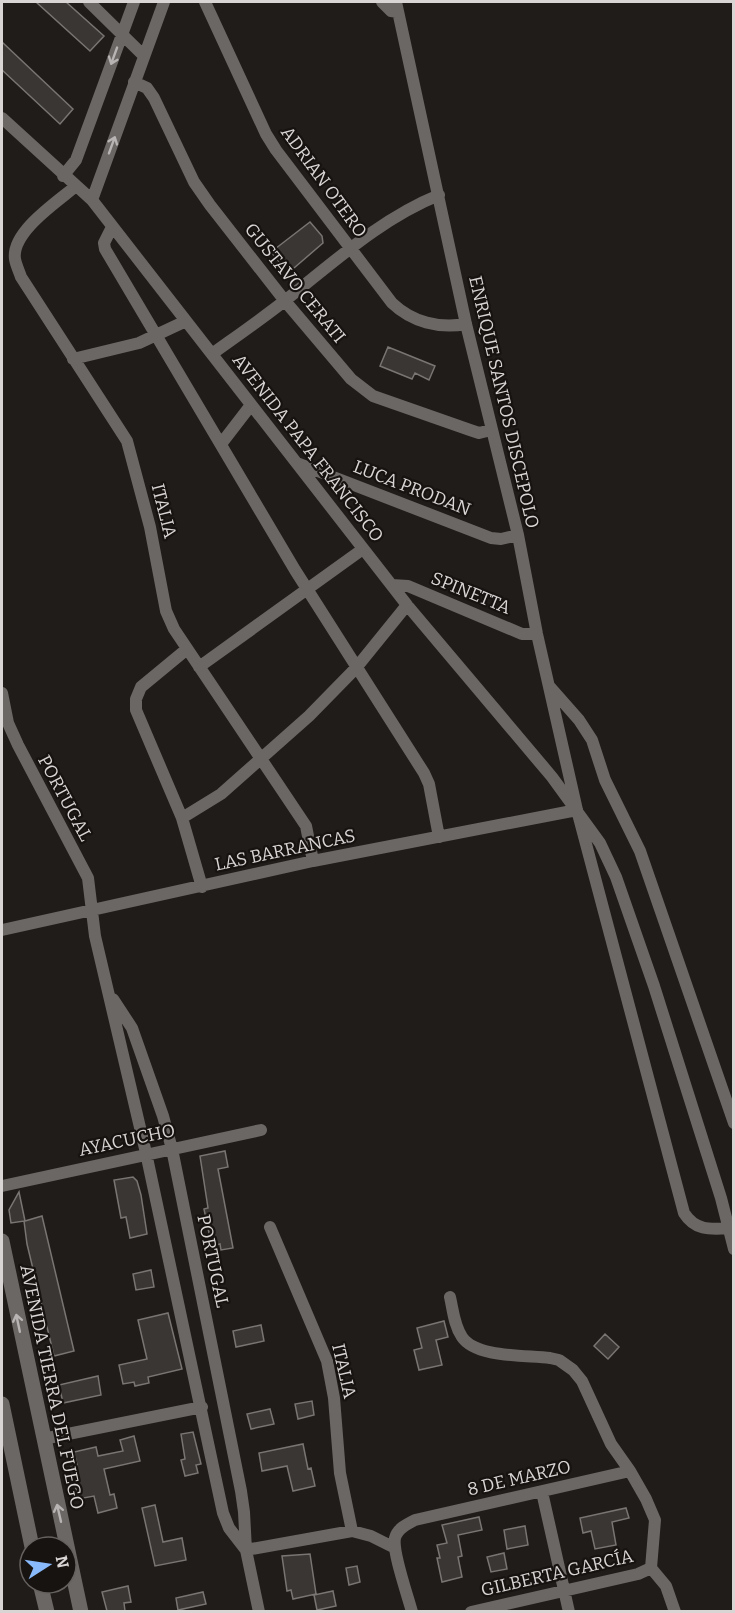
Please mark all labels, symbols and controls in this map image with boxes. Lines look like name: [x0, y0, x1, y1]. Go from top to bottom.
one-way arrow: [107, 46, 118, 65]
street label: ADRIAN OTERO: [276, 122, 372, 242]
one-way arrow: [107, 136, 118, 155]
street label: GUSTAVO CERATI: [240, 219, 350, 347]
street label: ENRIQUE SANTOS DISCEPOLO: [464, 274, 544, 530]
street label: AVENIDA PAPA FRANCISCO: [228, 350, 388, 546]
street label: LUCA PRODAN: [350, 455, 474, 521]
street label: ITALIA: [147, 481, 181, 541]
street label: SPINETTA: [428, 567, 514, 619]
street label: PORTUGAL: [33, 751, 97, 845]
street label: LAS BARRANCAS: [213, 824, 357, 876]
street label: AYACUCHO: [77, 1119, 177, 1161]
street label: PORTUGAL: [192, 1213, 234, 1310]
street label: AVENIDA TIERRA DEL FUEGO: [15, 1263, 89, 1511]
one-way arrow: [12, 1313, 24, 1332]
street label: ITALIA: [327, 1341, 361, 1401]
street label: 8 DE MARZO: [465, 1455, 573, 1501]
one-way arrow: [53, 1504, 64, 1524]
north arrow: [18, 1535, 78, 1595]
street label: GILBERTA GARCÍA: [478, 1544, 636, 1601]
text: N: [52, 1554, 73, 1570]

